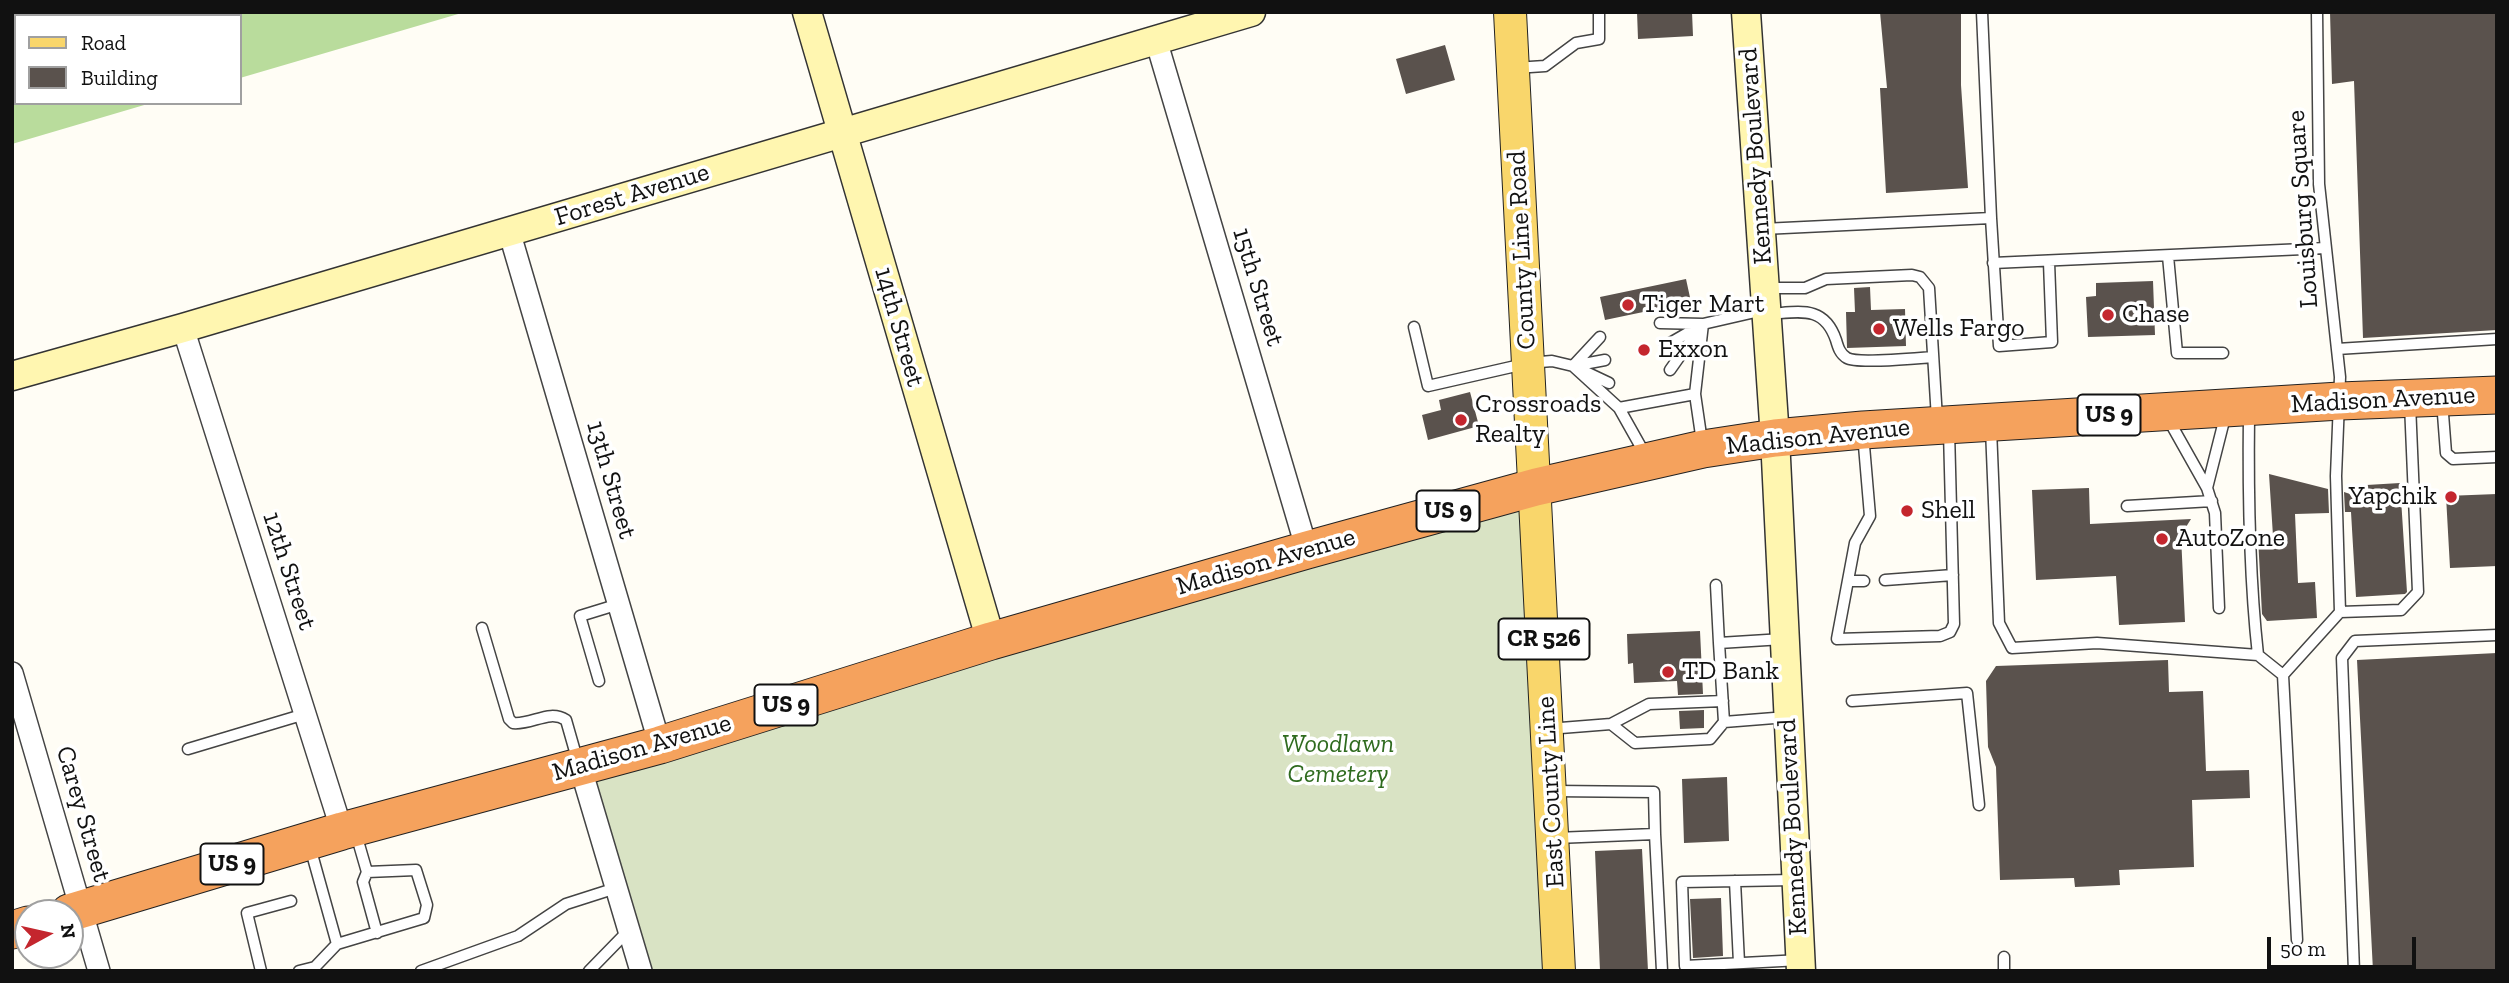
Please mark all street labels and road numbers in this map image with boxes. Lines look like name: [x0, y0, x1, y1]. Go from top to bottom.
street label: Kennedy Boulevard: [1733, 47, 1779, 265]
street label: Louisburg Square: [2281, 109, 2325, 309]
street label: County Line Road: [1501, 150, 1543, 350]
street label: Forest Avenue: [551, 157, 713, 233]
street label: 15th Street: [1225, 224, 1291, 350]
street label: 14th Street: [867, 264, 931, 390]
street label: Madison Avenue: [2290, 380, 2476, 420]
road number: US 9: [2078, 394, 2140, 436]
street label: Madison Avenue: [1725, 412, 1911, 462]
street label: 13th Street: [579, 417, 643, 543]
road number: US 9: [1416, 490, 1480, 532]
street label: 12th Street: [255, 508, 323, 634]
street label: Madison Avenue: [1173, 522, 1359, 602]
road number: CR 526: [1498, 618, 1590, 660]
road number: US 9: [754, 684, 818, 726]
street label: East County Line: [1530, 695, 1572, 889]
street label: Madison Avenue: [549, 708, 735, 788]
street label: Kennedy Boulevard: [1772, 718, 1814, 936]
street label: Carey Street: [49, 743, 117, 885]
road number: US 9: [201, 844, 264, 884]

